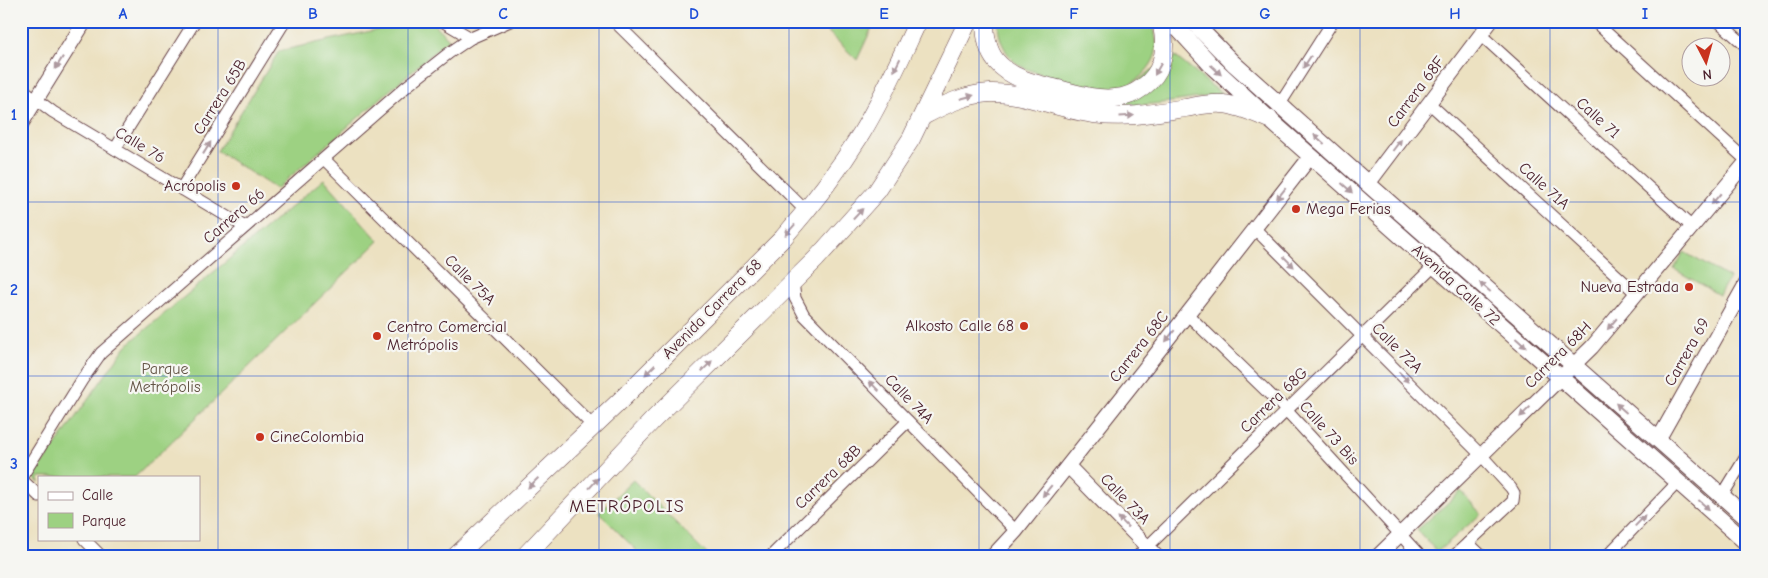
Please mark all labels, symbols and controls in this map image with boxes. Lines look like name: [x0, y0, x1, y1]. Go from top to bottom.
text: A: [119, 5, 128, 23]
text: B: [308, 5, 318, 23]
text: C: [498, 5, 508, 23]
text: D: [689, 5, 699, 23]
text: E: [879, 5, 889, 23]
text: F: [1069, 5, 1079, 23]
text: G: [1259, 5, 1271, 23]
text: H: [1449, 5, 1461, 23]
text: I: [1642, 5, 1648, 23]
north arrow: [1680, 38, 1730, 88]
street label: Carrera 68F: [1383, 52, 1449, 131]
one-way arrow: [1302, 55, 1312, 69]
one-way arrow: [55, 56, 64, 69]
street label: Carrera 65B: [190, 56, 250, 138]
one-way arrow: [893, 58, 901, 72]
one-way arrow: [1154, 61, 1162, 76]
one-way arrow: [1210, 64, 1222, 76]
text: N: [1702, 66, 1713, 83]
one-way arrow: [960, 93, 975, 101]
street label: Calle 71: [1573, 94, 1623, 142]
text: 1: [11, 106, 17, 124]
one-way arrow: [1119, 111, 1135, 119]
street label: Calle 76: [112, 123, 168, 167]
one-way arrow: [1313, 133, 1325, 145]
one-way arrow: [1392, 139, 1403, 152]
one-way arrow: [202, 141, 212, 154]
street label: Calle 71A: [1515, 159, 1573, 213]
place label: Acrópolis: [164, 177, 226, 195]
marker: Acrópolis: [230, 180, 242, 192]
one-way arrow: [1341, 183, 1354, 194]
street label: Carrera 66: [200, 184, 268, 248]
one-way arrow: [1275, 188, 1286, 201]
one-way arrow: [1710, 192, 1721, 205]
place label: Mega Ferias: [1306, 200, 1391, 218]
marker: Mega Ferias: [1290, 203, 1302, 215]
one-way arrow: [852, 208, 864, 220]
one-way arrow: [784, 223, 796, 235]
street label: Avenida Calle 72: [1408, 241, 1504, 329]
street label: Calle 75A: [441, 251, 499, 309]
street label: Avenida Carrera 68: [659, 256, 765, 362]
one-way arrow: [1283, 256, 1295, 268]
place label: Nueva Estrada: [1580, 278, 1679, 296]
text: 2: [10, 281, 18, 299]
one-way arrow: [1478, 281, 1491, 292]
marker: Nueva Estrada: [1683, 281, 1695, 293]
street label: Carrera 68C: [1106, 308, 1172, 386]
street label: Carrera 69: [1661, 315, 1713, 389]
place label: Alkosto Calle 68: [906, 317, 1014, 335]
one-way arrow: [1606, 317, 1617, 330]
place label: Centro Comercial Metrópolis: [387, 318, 507, 354]
street label: Carrera 68H: [1521, 318, 1595, 392]
street label: Calle 72A: [1368, 319, 1426, 377]
marker: Alkosto Calle 68: [1018, 320, 1030, 332]
one-way arrow: [1165, 329, 1175, 343]
marker: Centro Comercial Metrópolis: [371, 330, 383, 342]
one-way arrow: [1514, 337, 1526, 349]
park label: Parque Metrópolis: [129, 360, 201, 396]
one-way arrow: [700, 361, 712, 373]
street label: Carrera 68G: [1237, 363, 1311, 437]
one-way arrow: [645, 364, 657, 376]
street label: Calle 74A: [881, 371, 937, 427]
one-way arrow: [1398, 371, 1410, 383]
one-way arrow: [868, 380, 880, 392]
street label: Calle 73 Bis: [1296, 397, 1363, 469]
one-way arrow: [1615, 402, 1628, 413]
one-way arrow: [1520, 406, 1532, 418]
place label: CineColombia: [270, 428, 364, 446]
marker: CineColombia: [254, 431, 266, 443]
street label: Carrera 68B: [791, 441, 865, 513]
text: 3: [10, 455, 18, 473]
street label: Calle 73A: [1096, 470, 1154, 528]
legend: [38, 476, 200, 540]
one-way arrow: [528, 477, 540, 489]
one-way arrow: [588, 478, 600, 490]
one-way arrow: [1042, 484, 1053, 497]
text: Calle: [82, 486, 114, 504]
district label: METRÓPOLIS: [569, 495, 685, 517]
one-way arrow: [1698, 499, 1710, 511]
text: Parque: [82, 512, 127, 530]
one-way arrow: [1117, 516, 1129, 528]
one-way arrow: [1633, 516, 1645, 528]

